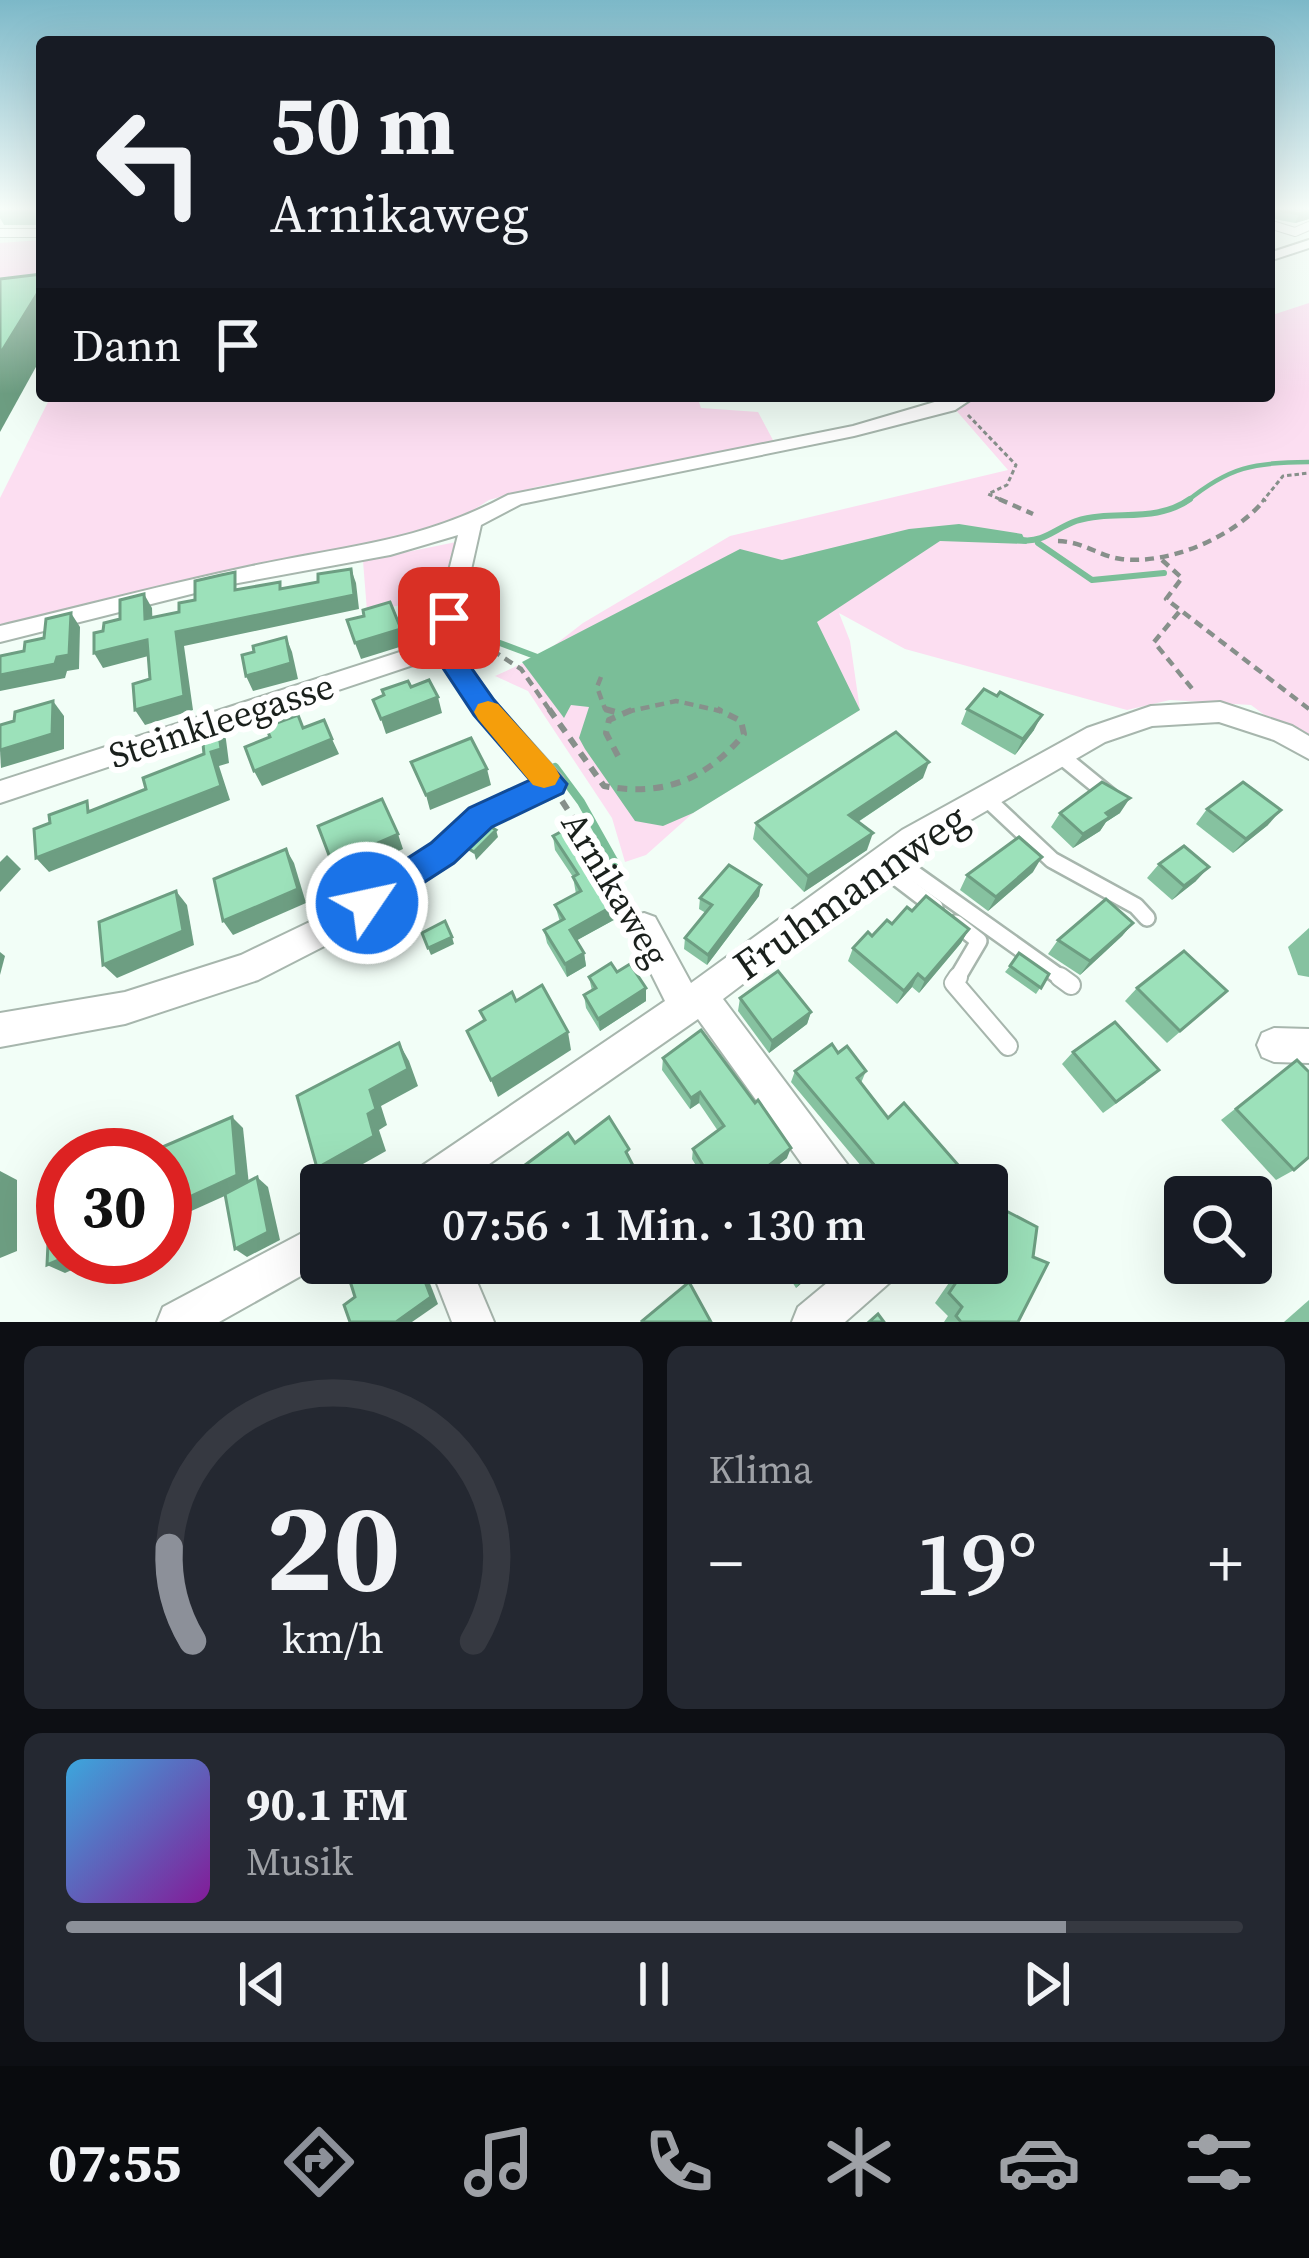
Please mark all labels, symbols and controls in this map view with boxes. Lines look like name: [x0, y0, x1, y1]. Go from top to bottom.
text: 50 m: [270, 67, 455, 182]
icon: left: [72, 84, 228, 240]
text: Arnikaweg: [270, 176, 529, 250]
icon: arrive: [205, 312, 271, 378]
text: Dann: [72, 314, 181, 376]
pin: [398, 567, 500, 669]
icon: arrive: [416, 585, 482, 651]
street label: Steinkleegasse: [102, 661, 340, 780]
street label: Fruhmannweg: [721, 789, 979, 993]
street label: Arnikaweg: [550, 803, 681, 976]
position arrow: [304, 840, 430, 966]
speed limit sign: 30: [36, 1128, 192, 1284]
map controls: [1164, 1176, 1272, 1284]
button: search: [1164, 1176, 1272, 1284]
text: 07:56 · 1 Min. · 130 m: [442, 1193, 866, 1255]
text: Klima: [709, 1443, 813, 1496]
text: 20: [266, 1461, 401, 1632]
text: 19°: [914, 1502, 1037, 1625]
text: −: [709, 1518, 743, 1608]
text: +: [1208, 1518, 1243, 1608]
text: km/h: [282, 1608, 384, 1666]
text: 90.1 FM: [246, 1773, 408, 1835]
text: Musik: [246, 1835, 353, 1888]
icon: previous: [229, 1951, 295, 2017]
icon: pause: [621, 1951, 687, 2017]
icon: next: [1014, 1951, 1080, 2017]
icon: directions: [277, 2120, 361, 2204]
icon: music: [457, 2120, 541, 2204]
icon: phone: [637, 2120, 721, 2204]
icon: climate: [817, 2120, 901, 2204]
icon: car: [997, 2120, 1081, 2204]
icon: filters: [1177, 2120, 1261, 2204]
text: 07:55: [48, 2125, 181, 2199]

